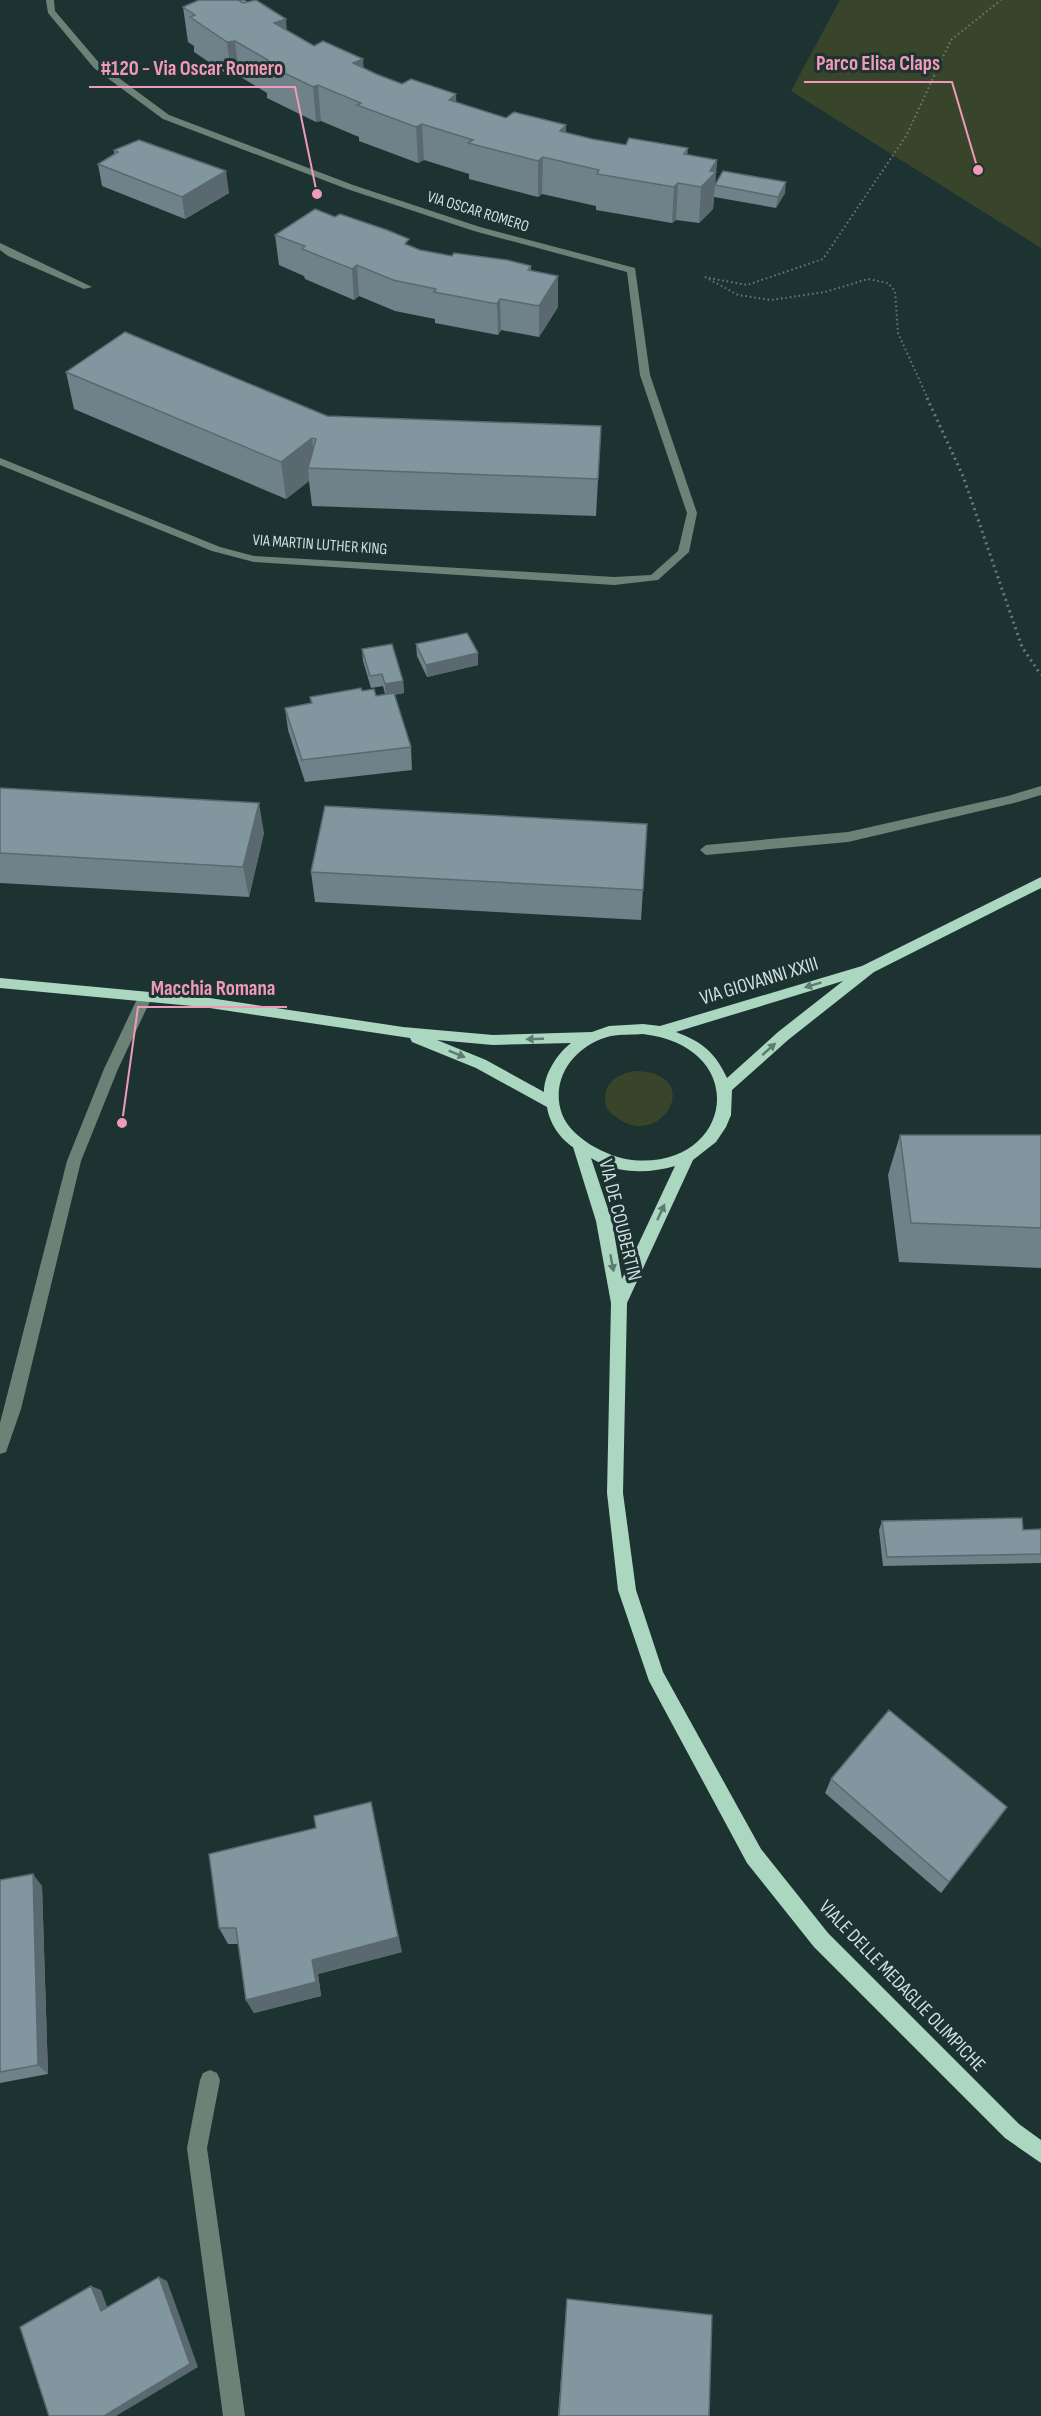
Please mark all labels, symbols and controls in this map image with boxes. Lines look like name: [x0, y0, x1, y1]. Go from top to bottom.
callout: Parco Elisa Claps: [804, 43, 952, 82]
callout: #120 - Via Oscar Romero: [89, 48, 295, 87]
text: Parco Elisa Claps: [816, 51, 940, 76]
text: #120 - Via Oscar Romero: [101, 56, 283, 81]
street label: VIA OSCAR ROMERO: [425, 188, 531, 237]
street label: VIA MARTIN LUTHER KING: [252, 531, 388, 559]
street label: VIA GIOVANNI XXIII: [697, 952, 821, 1010]
callout: Macchia Romana: [138, 968, 287, 1007]
text: Macchia Romana: [151, 976, 275, 1001]
one-way arrow: [804, 981, 822, 990]
one-way arrow: [525, 1034, 544, 1043]
one-way arrow: [761, 1043, 776, 1056]
one-way arrow: [448, 1050, 466, 1059]
street label: VIA DE COUBERTIN: [593, 1157, 647, 1283]
one-way arrow: [656, 1203, 665, 1220]
one-way arrow: [607, 1254, 616, 1273]
street label: VIALE DELLE MEDAGLIE OLIMPICHE: [814, 1895, 990, 2077]

